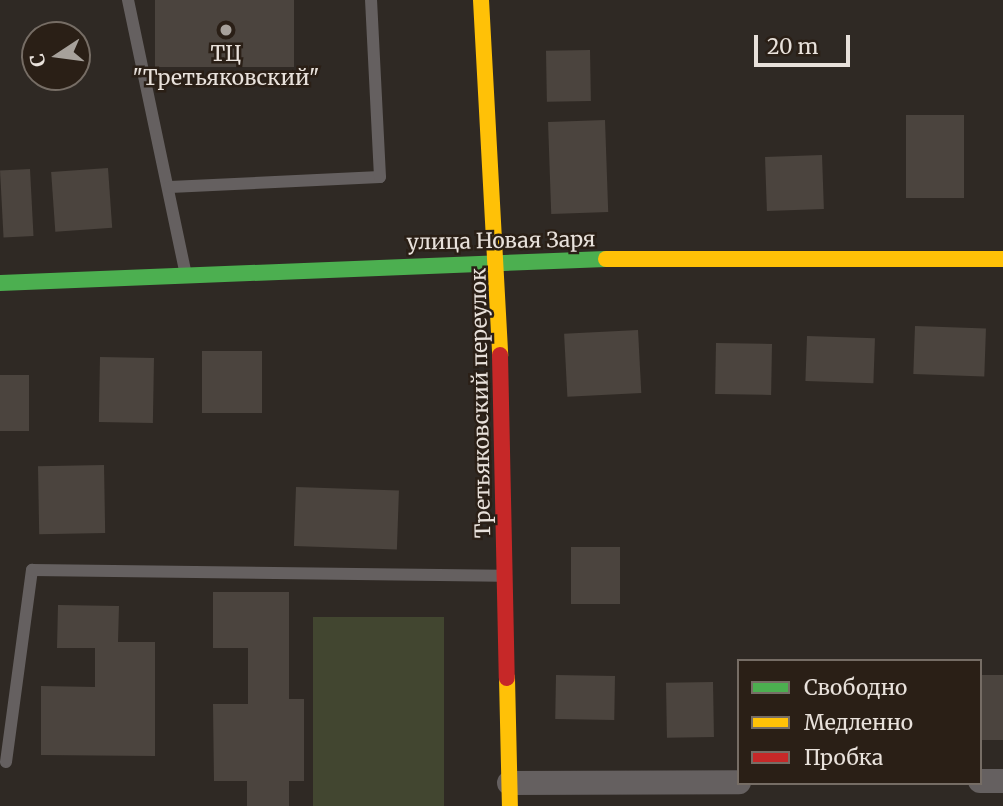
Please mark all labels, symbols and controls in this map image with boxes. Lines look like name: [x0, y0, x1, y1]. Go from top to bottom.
north arrow: [21, 21, 91, 91]
scale bar: [758, 21, 854, 65]
marker: ТЦ "Третьяковский": [218, 22, 234, 38]
text: 20 m: [767, 33, 818, 60]
place label: ТЦ "Третьяковский": [132, 41, 320, 91]
text: С: [24, 51, 51, 69]
street label: улица Новая Заря: [406, 227, 596, 255]
street label: Третьяковский переулок: [466, 268, 496, 538]
legend: [737, 659, 982, 785]
text: Свободно: [804, 674, 907, 701]
text: Медленно: [804, 709, 913, 736]
text: Пробка: [804, 744, 883, 771]

